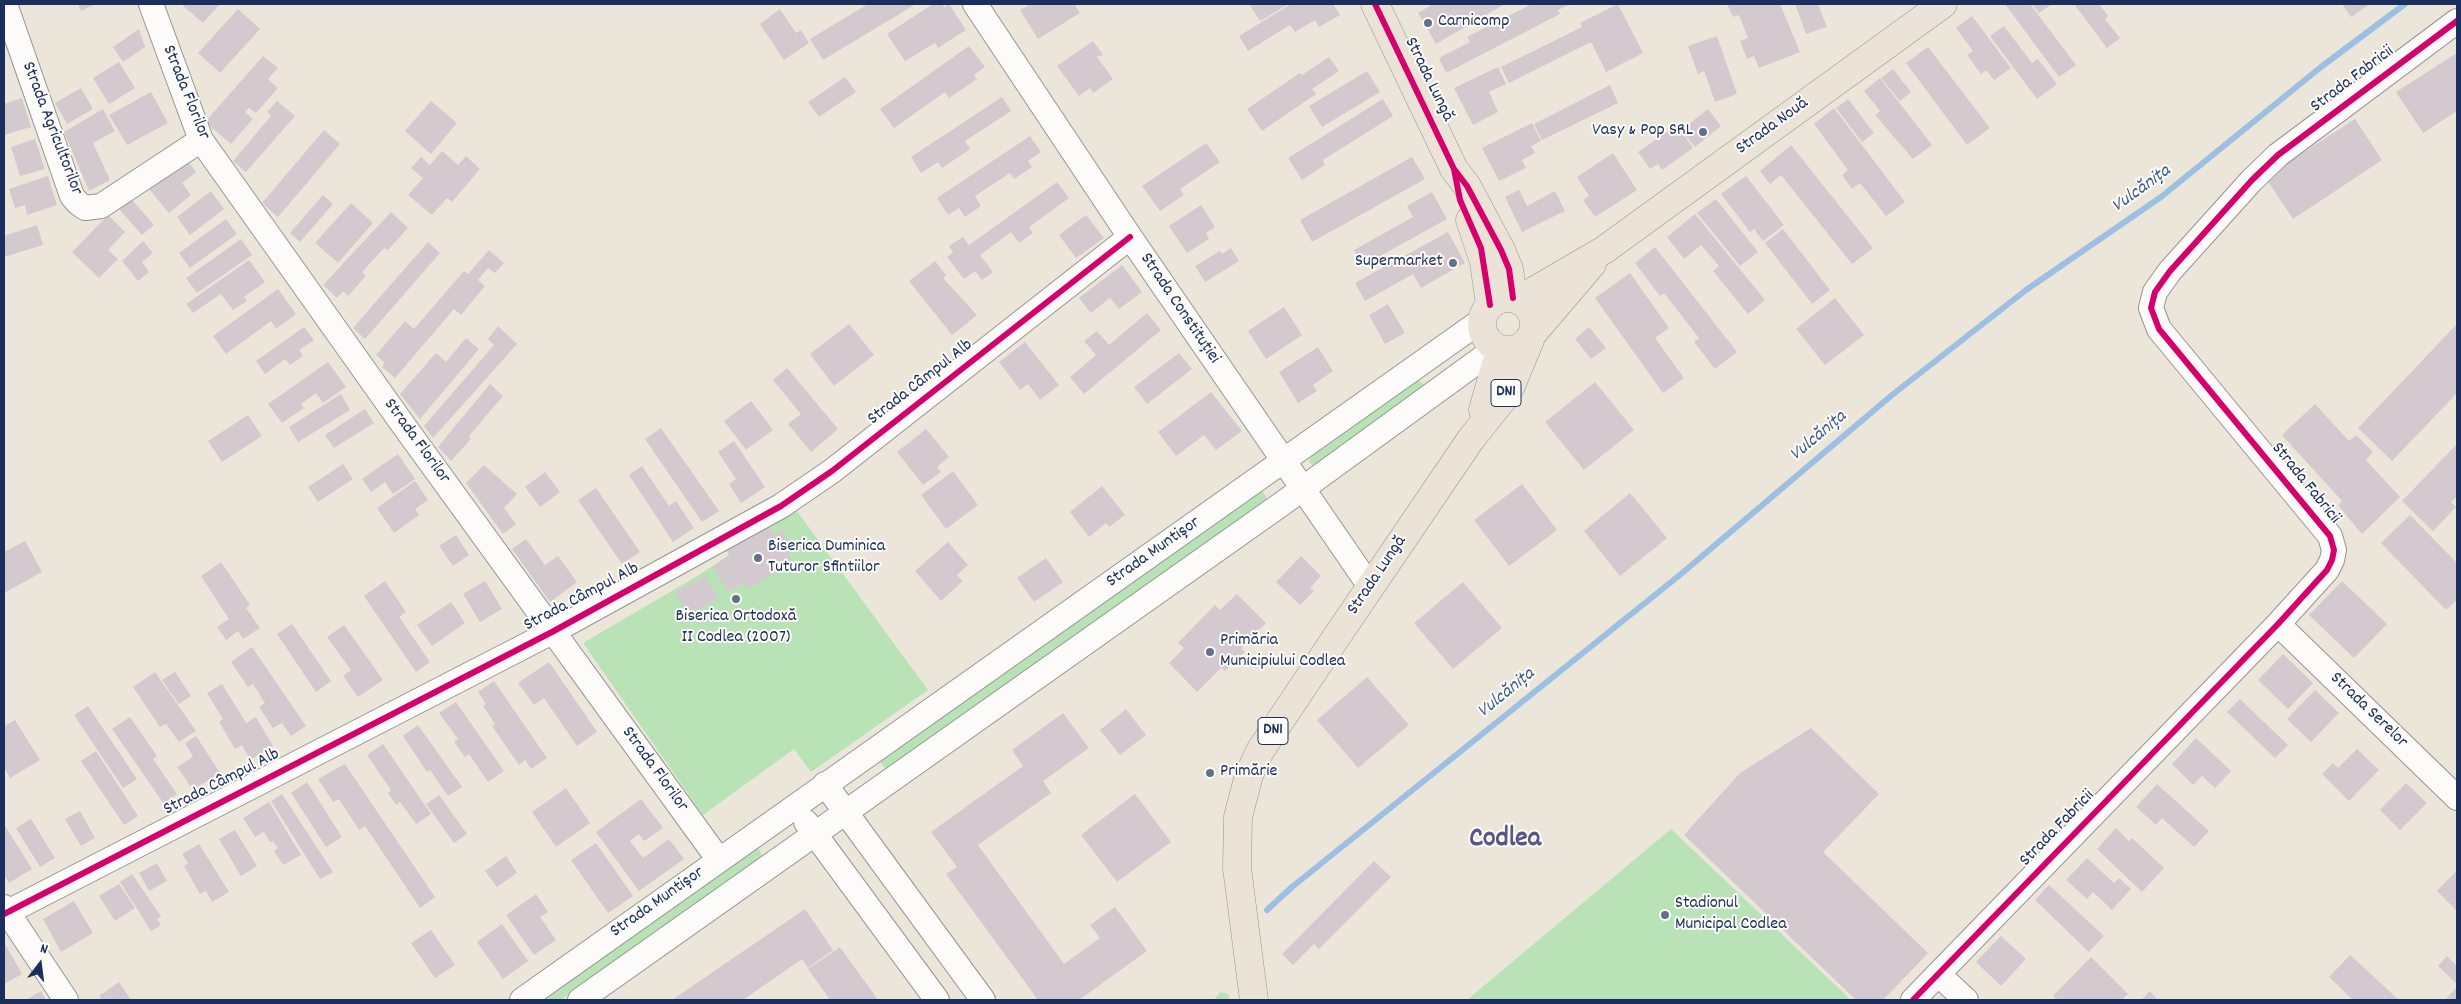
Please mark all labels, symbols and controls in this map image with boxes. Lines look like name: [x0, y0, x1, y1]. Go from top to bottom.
place label: Carnicomp: [1438, 12, 1510, 34]
marker: Carnicomp: [1422, 17, 1434, 29]
street label: Strada Lungă: [1398, 34, 1458, 126]
street label: Strada Fabricii: [2307, 42, 2399, 118]
street label: Strada Florilor: [156, 43, 214, 143]
street label: Strada Agricultorilor: [16, 59, 86, 199]
street label: Strada Nouă: [1733, 93, 1813, 161]
place label: Vasy & Pop SRL: [1592, 121, 1693, 143]
marker: Vasy & Pop SRL: [1697, 126, 1709, 138]
water label: Vulcănița: [2108, 161, 2176, 219]
street label: Strada Constituției: [1134, 249, 1224, 369]
place label: Supermarket: [1355, 252, 1443, 274]
marker: Supermarket: [1447, 257, 1459, 269]
street label: Strada Câmpul Alb: [864, 335, 978, 431]
road number: DN1: [1491, 379, 1521, 406]
street label: Strada Florilor: [378, 395, 454, 489]
water label: Vulcănița: [1786, 407, 1852, 467]
street label: Strada Fabricii: [2266, 439, 2344, 529]
street label: Strada Muntișor: [1103, 513, 1205, 593]
street label: Strada Lungă: [1344, 532, 1412, 620]
place label: Biserica Duminica Tuturor Sfintiilor: [768, 537, 885, 580]
marker: Biserica Duminica Tuturor Sfintiilor: [752, 552, 764, 564]
street label: Strada Câmpul Alb: [521, 559, 643, 637]
marker: Biserica Ortodoxă II Codlea (2007): [730, 593, 742, 605]
place label: Biserica Ortodoxă II Codlea (2007): [676, 607, 796, 650]
place label: Primăria Municipiului Codlea: [1220, 631, 1345, 674]
marker: Primăria Municipiului Codlea: [1204, 646, 1216, 658]
water label: Vulcănița: [1474, 664, 1540, 724]
street label: Strada Serelor: [2324, 668, 2412, 754]
road number: DN1: [1258, 718, 1288, 744]
street label: Strada Florilor: [616, 723, 692, 817]
street label: Strada Câmpul Alb: [160, 744, 284, 822]
place label: Primărie: [1220, 762, 1277, 784]
marker: Primărie: [1204, 767, 1216, 779]
street label: Strada Fabricii: [2016, 786, 2100, 872]
district label: Codlea: [1469, 824, 1541, 858]
street label: Strada Muntișor: [607, 863, 709, 943]
place label: Stadionul Municipal Codlea: [1675, 894, 1787, 936]
marker: Stadionul Municipal Codlea: [1659, 909, 1671, 921]
north arrow: [15, 939, 65, 989]
text: N: [38, 939, 50, 960]

